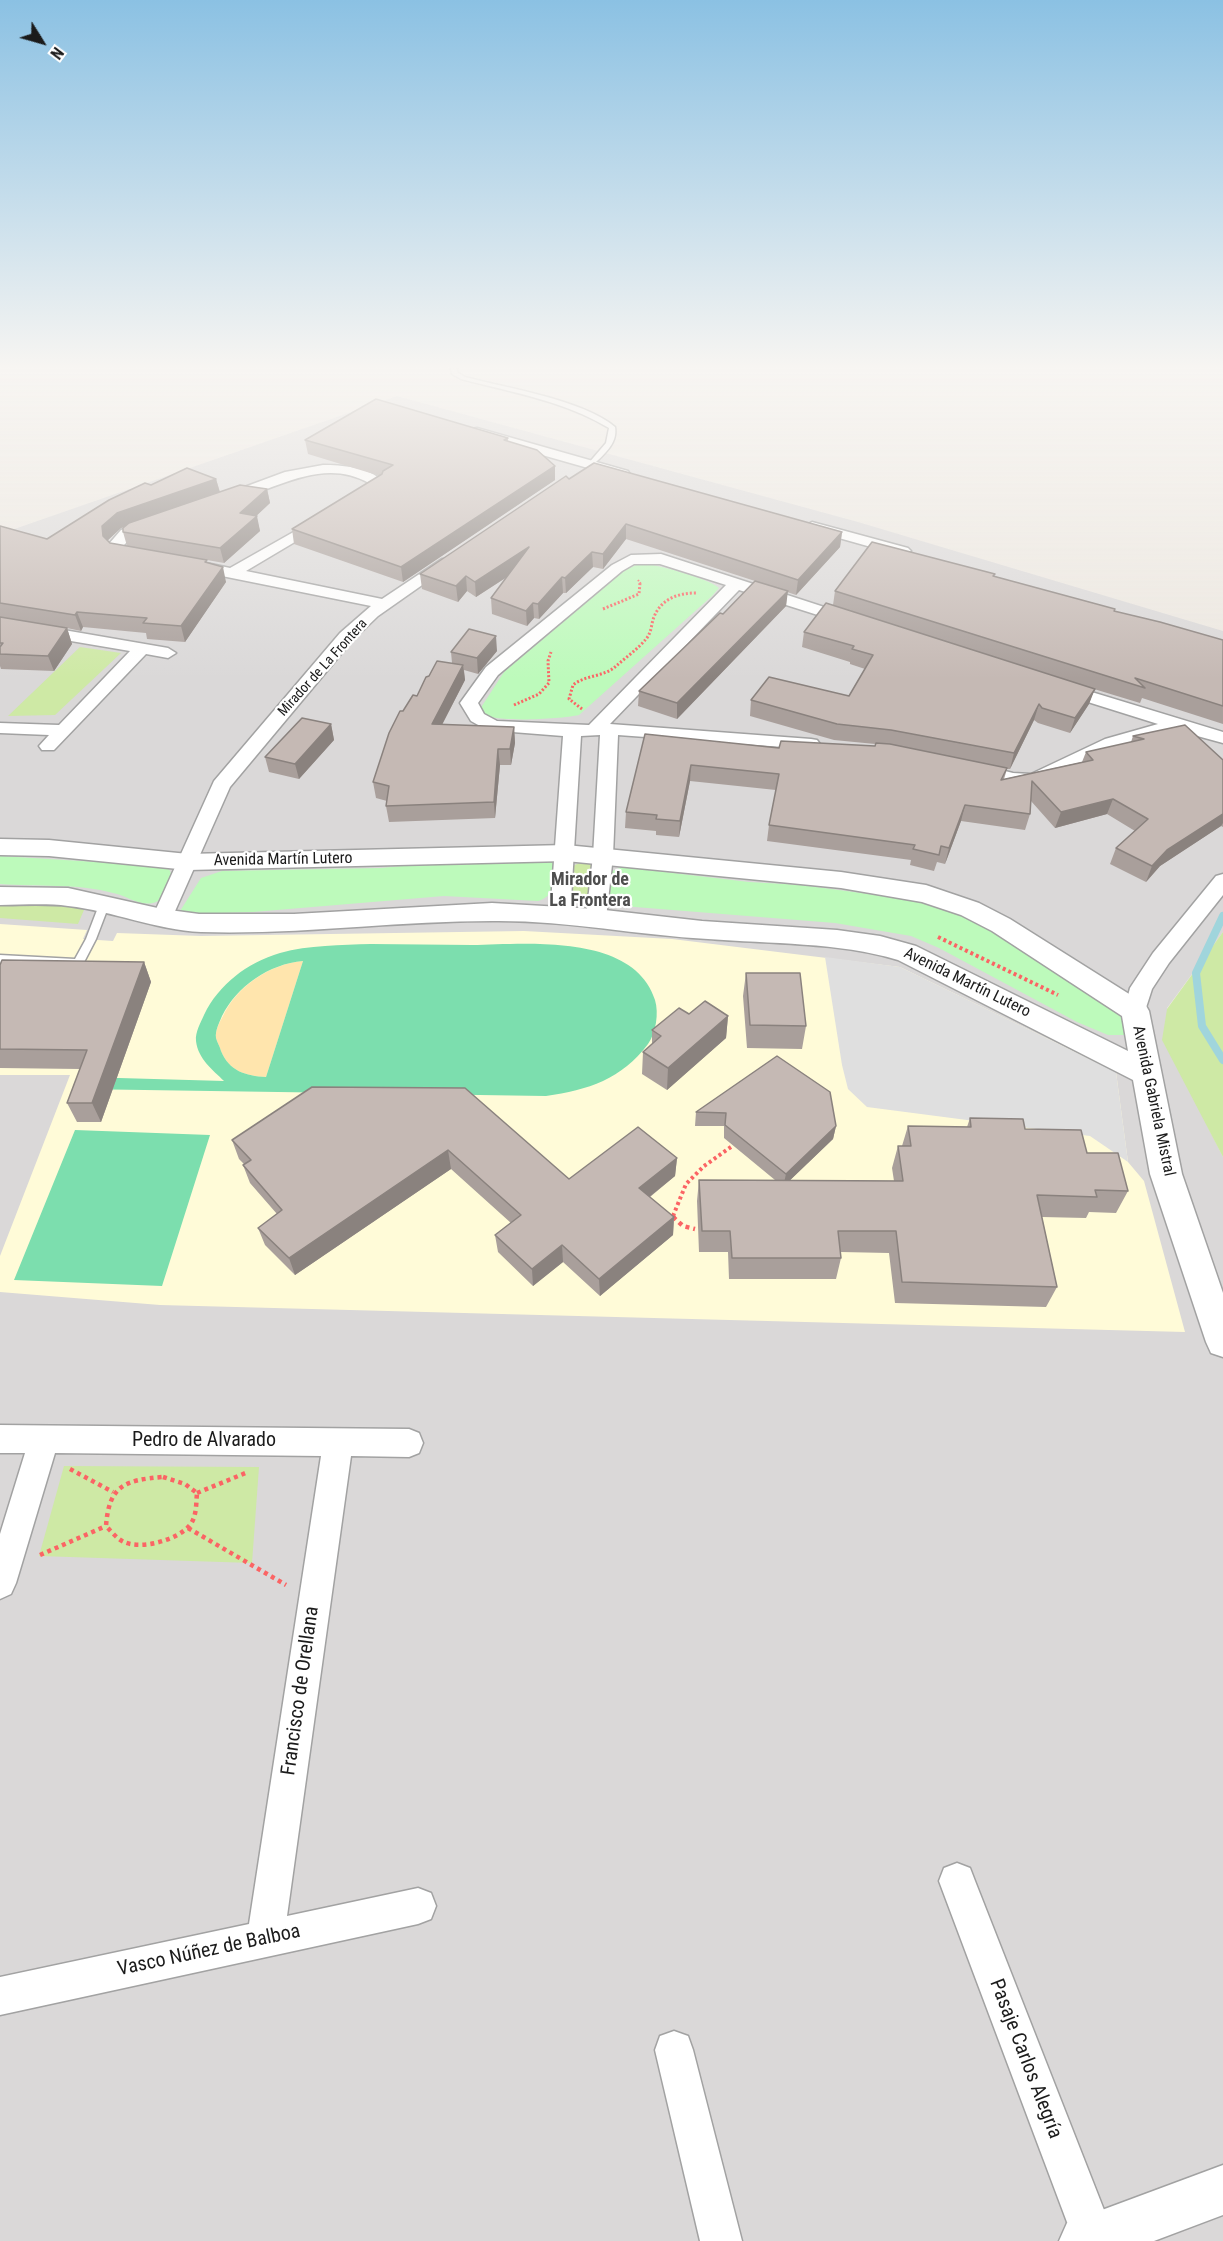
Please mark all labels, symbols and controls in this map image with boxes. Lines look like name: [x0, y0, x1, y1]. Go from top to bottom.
north arrow: [12, 12, 72, 72]
text: N: [46, 43, 67, 63]
street label: Mirador de La Frontera: [275, 616, 371, 720]
street label: Avenida Martín Lutero: [213, 849, 353, 871]
district label: Mirador de La Frontera: [549, 869, 631, 912]
street label: Avenida Martín Lutero: [900, 944, 1034, 1022]
street label: Avenida Gabriela Mistral: [1128, 1024, 1178, 1178]
street label: Pedro de Alvarado: [132, 1429, 276, 1453]
street label: Francisco de Orellana: [277, 1605, 325, 1777]
street label: Vasco Núñez de Balboa: [115, 1920, 303, 1982]
street label: Pasaje Carlos Alegría: [984, 1976, 1066, 2142]

